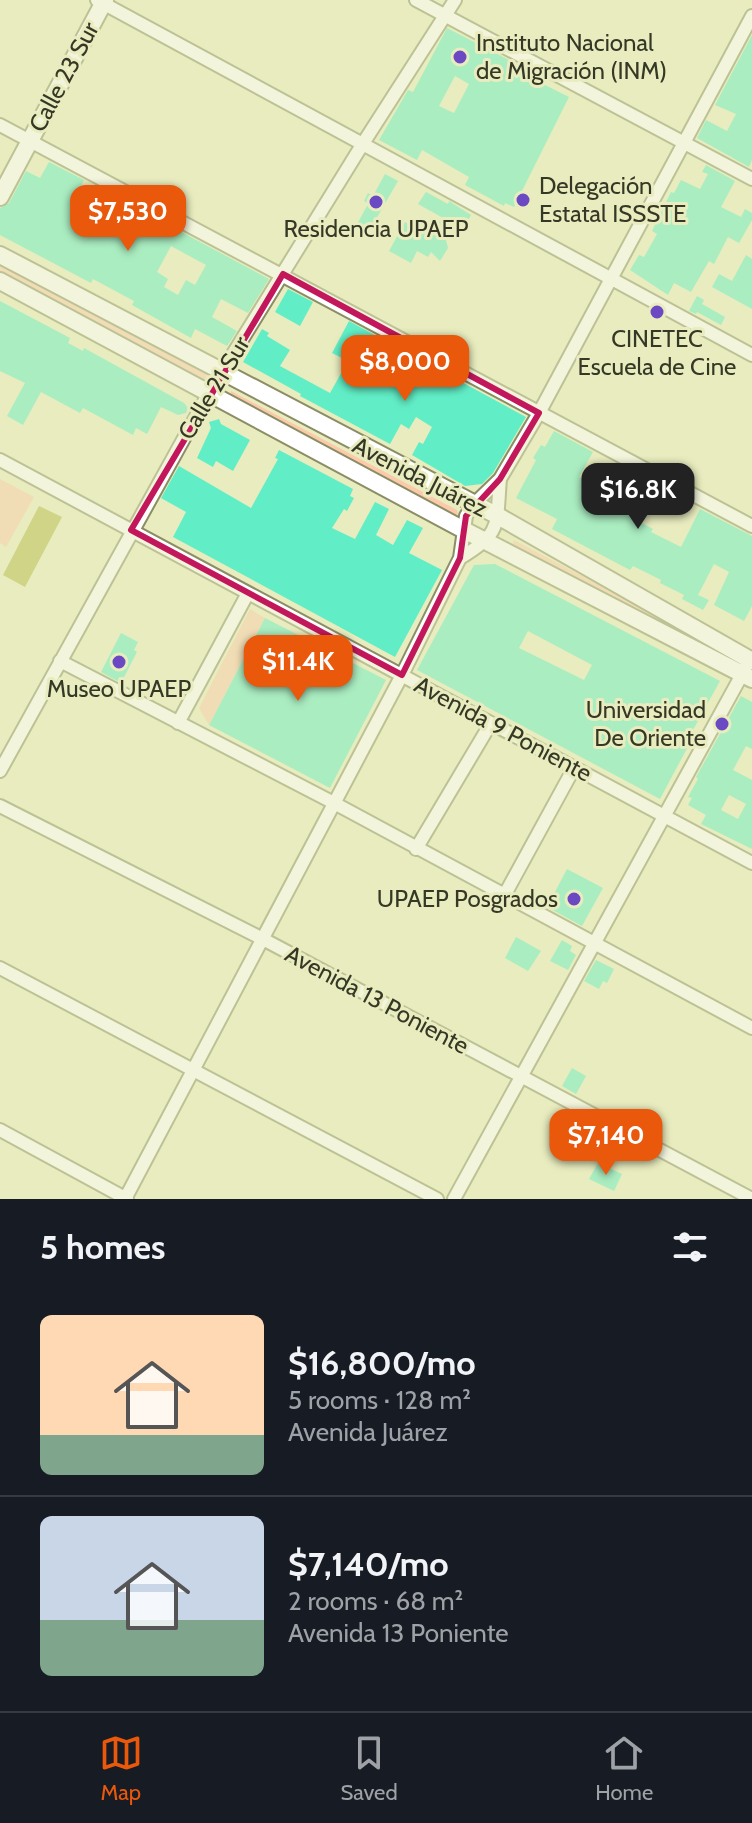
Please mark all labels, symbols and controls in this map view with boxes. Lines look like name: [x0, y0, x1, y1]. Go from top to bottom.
street label: Calle 23 Sur: [23, 17, 105, 137]
place label: Instituto Nacional de Migración (INM): [476, 28, 667, 85]
marker: Instituto Nacional de Migración (INM): [451, 48, 469, 66]
place label: Delegación Estatal ISSSTE: [539, 171, 686, 228]
pin: $7,530: [63, 185, 193, 253]
marker: Delegación Estatal ISSSTE: [514, 191, 532, 209]
marker: Residencia UPAEP: [367, 193, 385, 211]
text: $7,530: [88, 195, 168, 227]
place label: Residencia UPAEP: [283, 214, 469, 243]
marker: CINETEC Escuela de Cine: [648, 303, 666, 321]
place label: CINETEC Escuela de Cine: [578, 324, 736, 381]
street label: Calle 21 Sur: [172, 331, 256, 445]
pin: $8,000: [340, 335, 470, 403]
text: $8,000: [359, 345, 451, 377]
street label: Avenida Juárez: [348, 430, 492, 523]
pin: $16.8K: [573, 463, 703, 531]
text: $16.8K: [599, 473, 677, 505]
pin: $11.4K: [233, 635, 363, 703]
text: $11.4K: [262, 645, 334, 677]
marker: Museo UPAEP: [110, 653, 128, 671]
street label: Avenida 9 Poniente: [410, 670, 597, 787]
place label: Museo UPAEP: [47, 674, 192, 703]
place label: Universidad De Oriente: [586, 695, 706, 752]
marker: Universidad De Oriente: [713, 715, 731, 733]
place label: UPAEP Posgrados: [377, 884, 558, 913]
marker: UPAEP Posgrados: [565, 890, 583, 908]
street label: Avenida 13 Poniente: [280, 939, 474, 1060]
pin: $7,140: [541, 1109, 671, 1177]
text: $7,140: [567, 1119, 645, 1151]
icon: filters: [668, 1225, 712, 1269]
text: 5 homes: [40, 1226, 165, 1268]
text: $16,800/mo: [288, 1342, 476, 1384]
icon: home: [104, 1347, 200, 1443]
text: 5 rooms · 128 m²: [288, 1384, 471, 1416]
text: Avenida Juárez: [288, 1416, 448, 1448]
text: $7,140/mo: [288, 1543, 449, 1585]
icon: home: [104, 1548, 200, 1644]
text: 2 rooms · 68 m²: [288, 1585, 463, 1617]
text: Avenida 13 Poniente: [288, 1617, 509, 1649]
tab: Map: [99, 1731, 143, 1806]
tab: Saved: [340, 1731, 398, 1806]
tab: Home: [595, 1731, 653, 1806]

